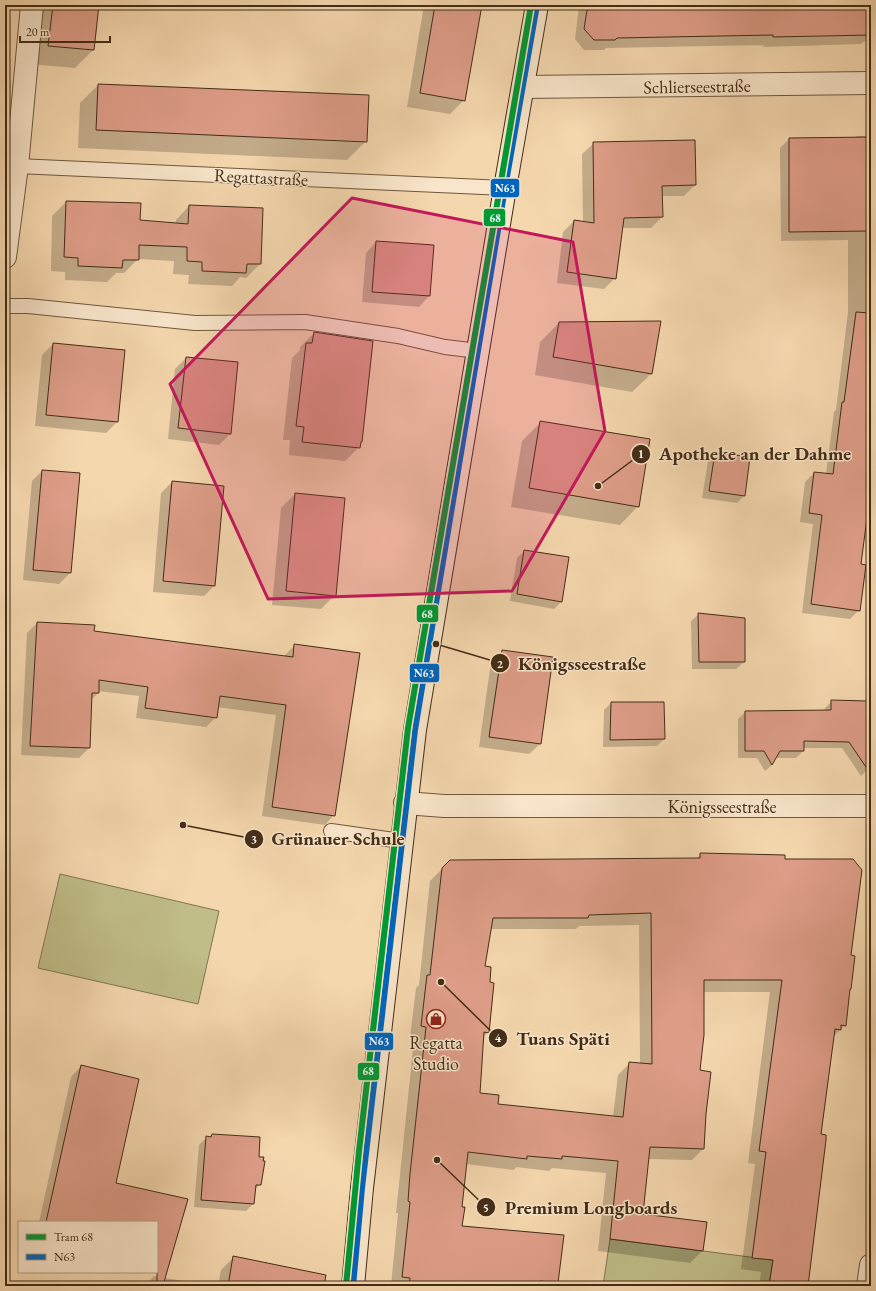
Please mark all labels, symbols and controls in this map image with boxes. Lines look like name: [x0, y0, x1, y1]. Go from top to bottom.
scale bar: [20, 18, 110, 44]
text: 20 m: [26, 24, 50, 40]
street label: Schlierseestraße: [643, 74, 751, 98]
street label: Regattastraße: [213, 163, 309, 191]
line badge: N63: [490, 178, 520, 198]
text: N63: [495, 181, 515, 195]
line badge: 68: [483, 208, 506, 227]
text: 68: [489, 211, 501, 225]
callout: Apotheke an der Dahme: [631, 438, 859, 469]
text: Apotheke an der Dahme: [658, 441, 851, 466]
text: 1: [638, 446, 644, 462]
line badge: 68: [416, 604, 439, 623]
text: 68: [421, 607, 433, 621]
callout: Königsseestraße: [490, 648, 654, 679]
text: Königsseestraße: [518, 651, 646, 676]
text: 2: [497, 656, 504, 672]
line badge: N63: [409, 663, 440, 683]
text: N63: [414, 666, 434, 680]
street label: Königsseestraße: [667, 795, 777, 818]
callout: Grünauer Schule: [244, 823, 413, 854]
text: Grünauer Schule: [272, 826, 405, 851]
text: 3: [251, 831, 257, 847]
shop icon: Regatta Studio: [425, 1008, 447, 1030]
callout: Tuans Späti: [488, 1022, 618, 1053]
text: Tuans Späti: [516, 1026, 610, 1051]
text: 4: [495, 1030, 502, 1046]
place label: Regatta Studio: [409, 1031, 463, 1075]
line badge: N63: [364, 1032, 394, 1051]
text: N63: [369, 1034, 389, 1048]
line badge: 68: [357, 1062, 380, 1081]
text: 68: [362, 1064, 374, 1078]
callout: Premium Longboards: [476, 1192, 685, 1223]
text: Premium Longboards: [505, 1195, 677, 1220]
text: 5: [483, 1200, 489, 1216]
legend: [18, 1221, 158, 1273]
text: Tram 68: [54, 1229, 93, 1245]
text: N63: [54, 1249, 75, 1265]

